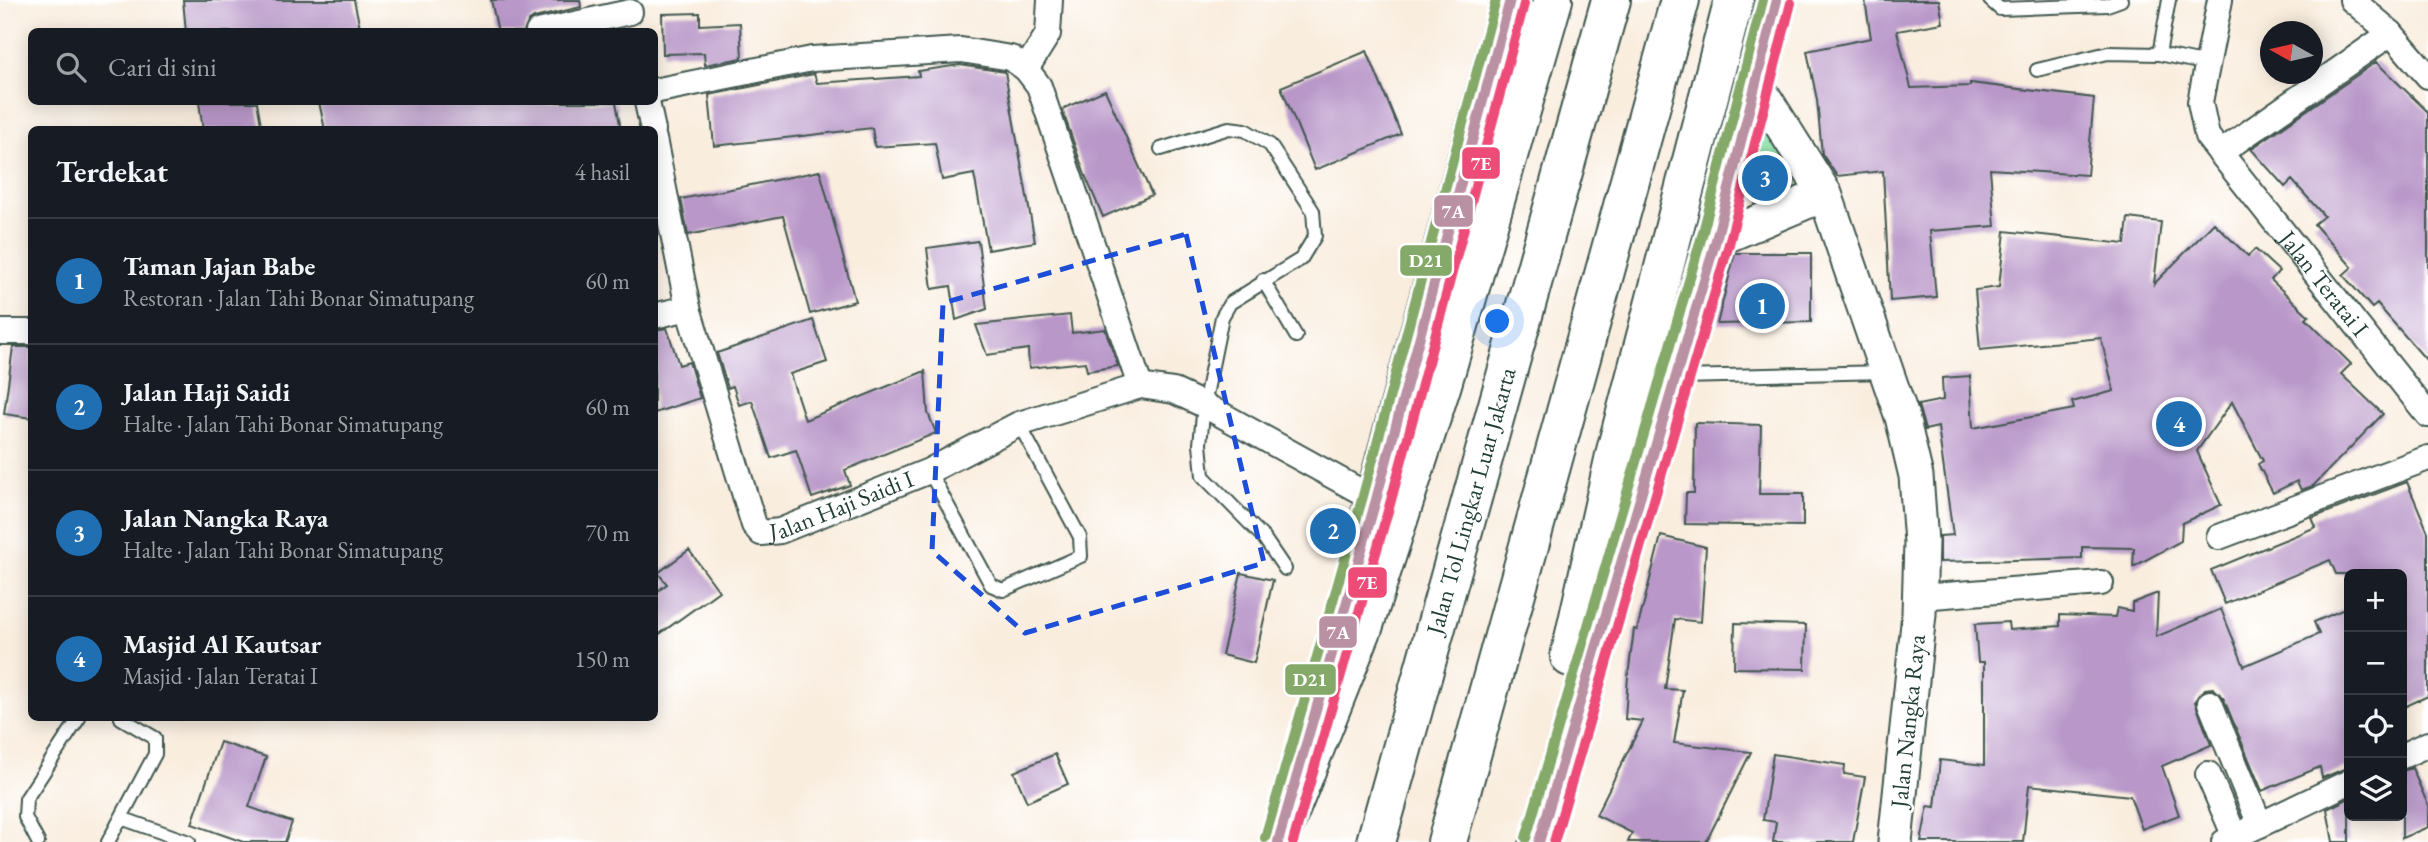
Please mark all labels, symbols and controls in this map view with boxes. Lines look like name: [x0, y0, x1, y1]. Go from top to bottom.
north arrow: [2260, 21, 2323, 84]
search box: [28, 28, 658, 105]
icon: search: [52, 48, 90, 86]
text: Cari di sini: [108, 50, 217, 84]
line badge: 7E: [1461, 146, 1501, 180]
text: 7E: [1471, 151, 1492, 176]
text: Terdekat: [56, 152, 168, 191]
pin: 3: [1742, 152, 1788, 204]
text: 4 hasil: [575, 157, 630, 187]
line badge: 7A: [1433, 194, 1474, 228]
text: 7A: [1441, 199, 1465, 224]
street label: Jalan Teratai I: [2271, 222, 2376, 343]
line badge: D21: [1399, 244, 1453, 277]
text: D21: [1409, 248, 1443, 273]
text: Taman Jajan Babe: [123, 249, 315, 283]
text: 1: [73, 266, 85, 296]
text: 60 m: [585, 266, 630, 296]
pin: 1: [1739, 280, 1785, 332]
text: Restoran · Jalan Tahi Bonar Simatupang: [123, 283, 474, 313]
your location: [1480, 304, 1514, 338]
street label: Jalan Tol Lingkar Luar Jakarta: [1418, 363, 1523, 640]
text: Jalan Haji Saidi: [123, 375, 290, 409]
text: 2: [73, 392, 85, 422]
text: 60 m: [585, 392, 630, 422]
pin: 4: [2156, 398, 2202, 450]
text: Halte · Jalan Tahi Bonar Simatupang: [123, 409, 443, 439]
street label: Jalan Haji Saidi I: [766, 463, 918, 547]
text: Jalan Nangka Raya: [123, 501, 328, 535]
pin: 2: [1310, 505, 1356, 557]
text: 3: [73, 518, 85, 548]
text: 70 m: [585, 518, 630, 548]
text: Halte · Jalan Tahi Bonar Simatupang: [123, 535, 443, 565]
line badge: 7E: [1347, 566, 1388, 599]
map controls: [2344, 569, 2407, 821]
button: +: [2344, 569, 2407, 632]
text: 7E: [1357, 570, 1378, 595]
line badge: 7A: [1318, 615, 1358, 649]
text: 7A: [1326, 620, 1350, 645]
text: Masjid Al Kautsar: [123, 627, 321, 661]
street label: Jalan Nangka Raya: [1883, 632, 1932, 811]
button: −: [2344, 632, 2407, 695]
text: 4: [73, 644, 85, 674]
text: 150 m: [574, 644, 630, 674]
text: Masjid · Jalan Teratai I: [123, 661, 318, 691]
line badge: D21: [1284, 663, 1337, 696]
text: D21: [1293, 667, 1327, 692]
button: locate: [2344, 695, 2407, 758]
button: layers: [2344, 758, 2407, 821]

